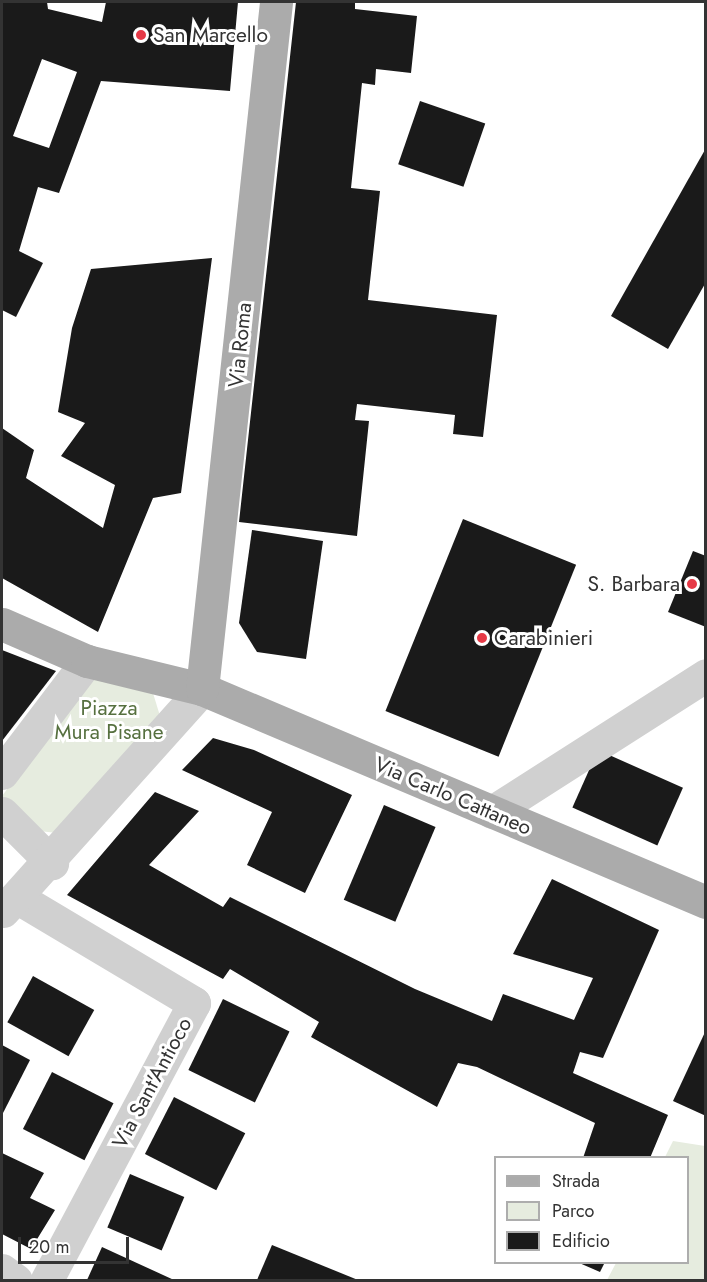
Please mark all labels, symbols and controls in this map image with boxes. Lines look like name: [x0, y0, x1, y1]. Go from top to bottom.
place label: San Marcello: [153, 22, 268, 48]
marker: San Marcello: [134, 28, 148, 42]
street label: Via Roma: [223, 301, 257, 389]
place label: S. Barbara: [587, 571, 680, 597]
marker: S. Barbara: [685, 577, 699, 591]
place label: Carabinieri: [494, 625, 593, 651]
marker: Carabinieri: [475, 631, 489, 645]
park label: Piazza Mura Pisane: [54, 695, 164, 745]
street label: Via Carlo Cattaneo: [371, 752, 535, 840]
street label: Via Sant'Antioco: [107, 1013, 197, 1153]
legend: [494, 1156, 689, 1264]
text: Strada: [552, 1168, 600, 1194]
text: Parco: [552, 1198, 594, 1224]
scale bar: [21, 1225, 132, 1263]
text: Edificio: [552, 1228, 610, 1254]
text: 20 m: [29, 1234, 69, 1260]

